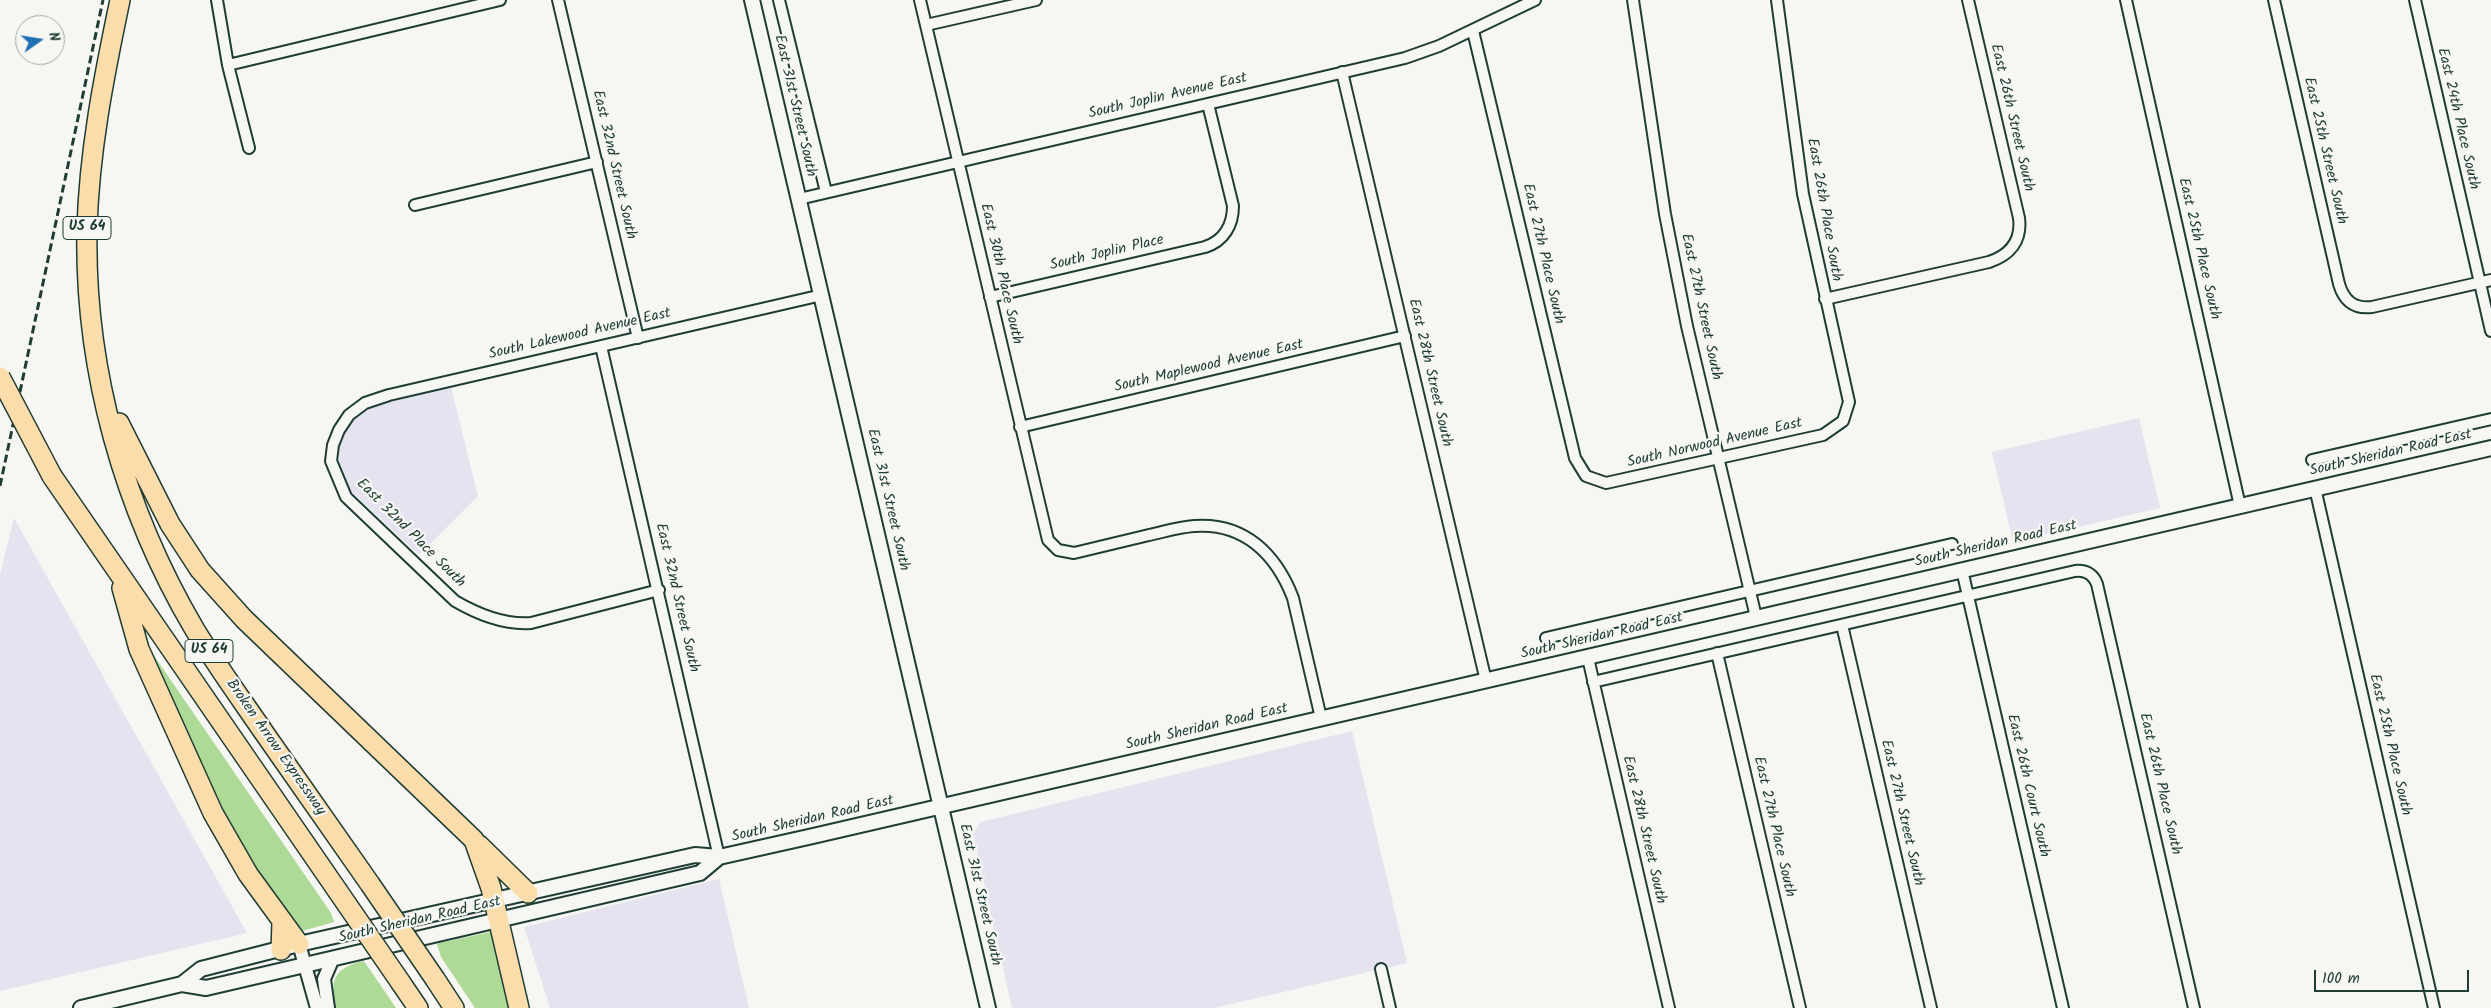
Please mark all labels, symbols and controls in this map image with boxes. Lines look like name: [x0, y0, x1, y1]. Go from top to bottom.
north arrow: [15, 15, 65, 65]
text: N: [42, 30, 65, 44]
street label: East 31st Street South: [769, 33, 819, 179]
street label: East 26th Street South: [1985, 43, 2037, 193]
street label: East 24th Place South: [2432, 46, 2482, 192]
street label: South Joplin Avenue East: [1087, 70, 1249, 124]
street label: East 25th Street South: [2298, 76, 2350, 226]
street label: East 32nd Street South: [587, 89, 639, 241]
street label: East 26th Place South: [1802, 137, 1844, 283]
street label: East 25th Place South: [2173, 176, 2223, 322]
street label: East 27th Place South: [1517, 182, 1567, 326]
street label: East 30th Place South: [975, 202, 1025, 346]
road number: US 64: [63, 217, 111, 240]
street label: South Joplin Place: [1048, 232, 1166, 276]
street label: East 27th Street South: [1676, 232, 1724, 382]
street label: East 28th Street South: [1403, 297, 1455, 449]
street label: South Lakewood Avenue East: [487, 305, 673, 365]
street label: South Maplewood Avenue East: [1113, 336, 1305, 398]
street label: South Norwood Avenue East: [1626, 415, 1804, 473]
street label: East 31st Street South: [862, 427, 912, 573]
street label: South Sheridan Road East: [2308, 427, 2474, 481]
street label: East 32nd Place South: [352, 476, 468, 592]
street label: South Sheridan Road East: [1913, 518, 2079, 572]
street label: East 32nd Street South: [650, 522, 702, 674]
street label: South Sheridan Road East: [1519, 610, 1685, 664]
road number: US 64: [185, 640, 233, 662]
street label: East 25th Place South: [2364, 672, 2414, 818]
street label: Broken Arrow Expressway: [221, 676, 329, 820]
street label: South Sheridan Road East: [1124, 701, 1290, 755]
street label: East 26th Place South: [2134, 711, 2184, 857]
street label: East 26th Court South: [2002, 713, 2052, 859]
street label: East 27th Street South: [1875, 738, 1927, 888]
street label: East 28th Street South: [1617, 754, 1669, 906]
street label: East 27th Place South: [1748, 755, 1798, 899]
street label: South Sheridan Road East: [730, 793, 896, 847]
street label: East 31st Street South: [954, 822, 1004, 968]
street label: South Sheridan Road East: [337, 894, 503, 948]
scale bar: [2316, 960, 2471, 992]
text: 100 m: [2322, 967, 2360, 991]

